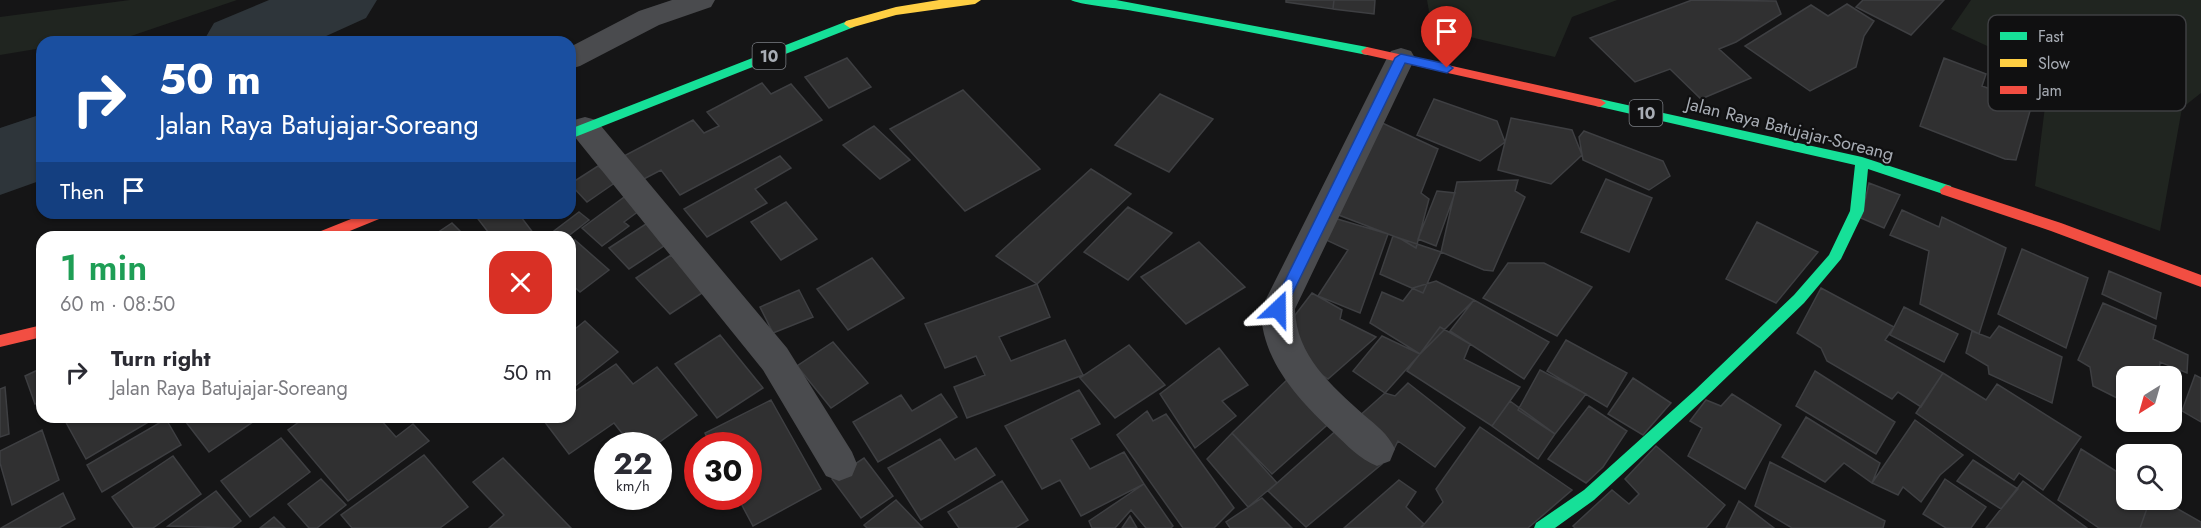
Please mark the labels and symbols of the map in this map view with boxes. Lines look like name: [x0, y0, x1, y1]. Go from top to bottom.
pin: [1421, 6, 1472, 68]
legend: [1988, 15, 2186, 111]
text: Fast: [2038, 25, 2064, 48]
road number: 10: [752, 43, 786, 69]
text: Slow: [2038, 52, 2070, 75]
text: Jam: [2036, 79, 2062, 102]
street label: Jalan Raya Batujajar-Soreang: [1681, 90, 1897, 167]
road number: 10: [1630, 100, 1662, 126]
position arrow: [1246, 277, 1310, 341]
north arrow: [2116, 366, 2182, 432]
speed limit sign: 30: [684, 432, 762, 510]

